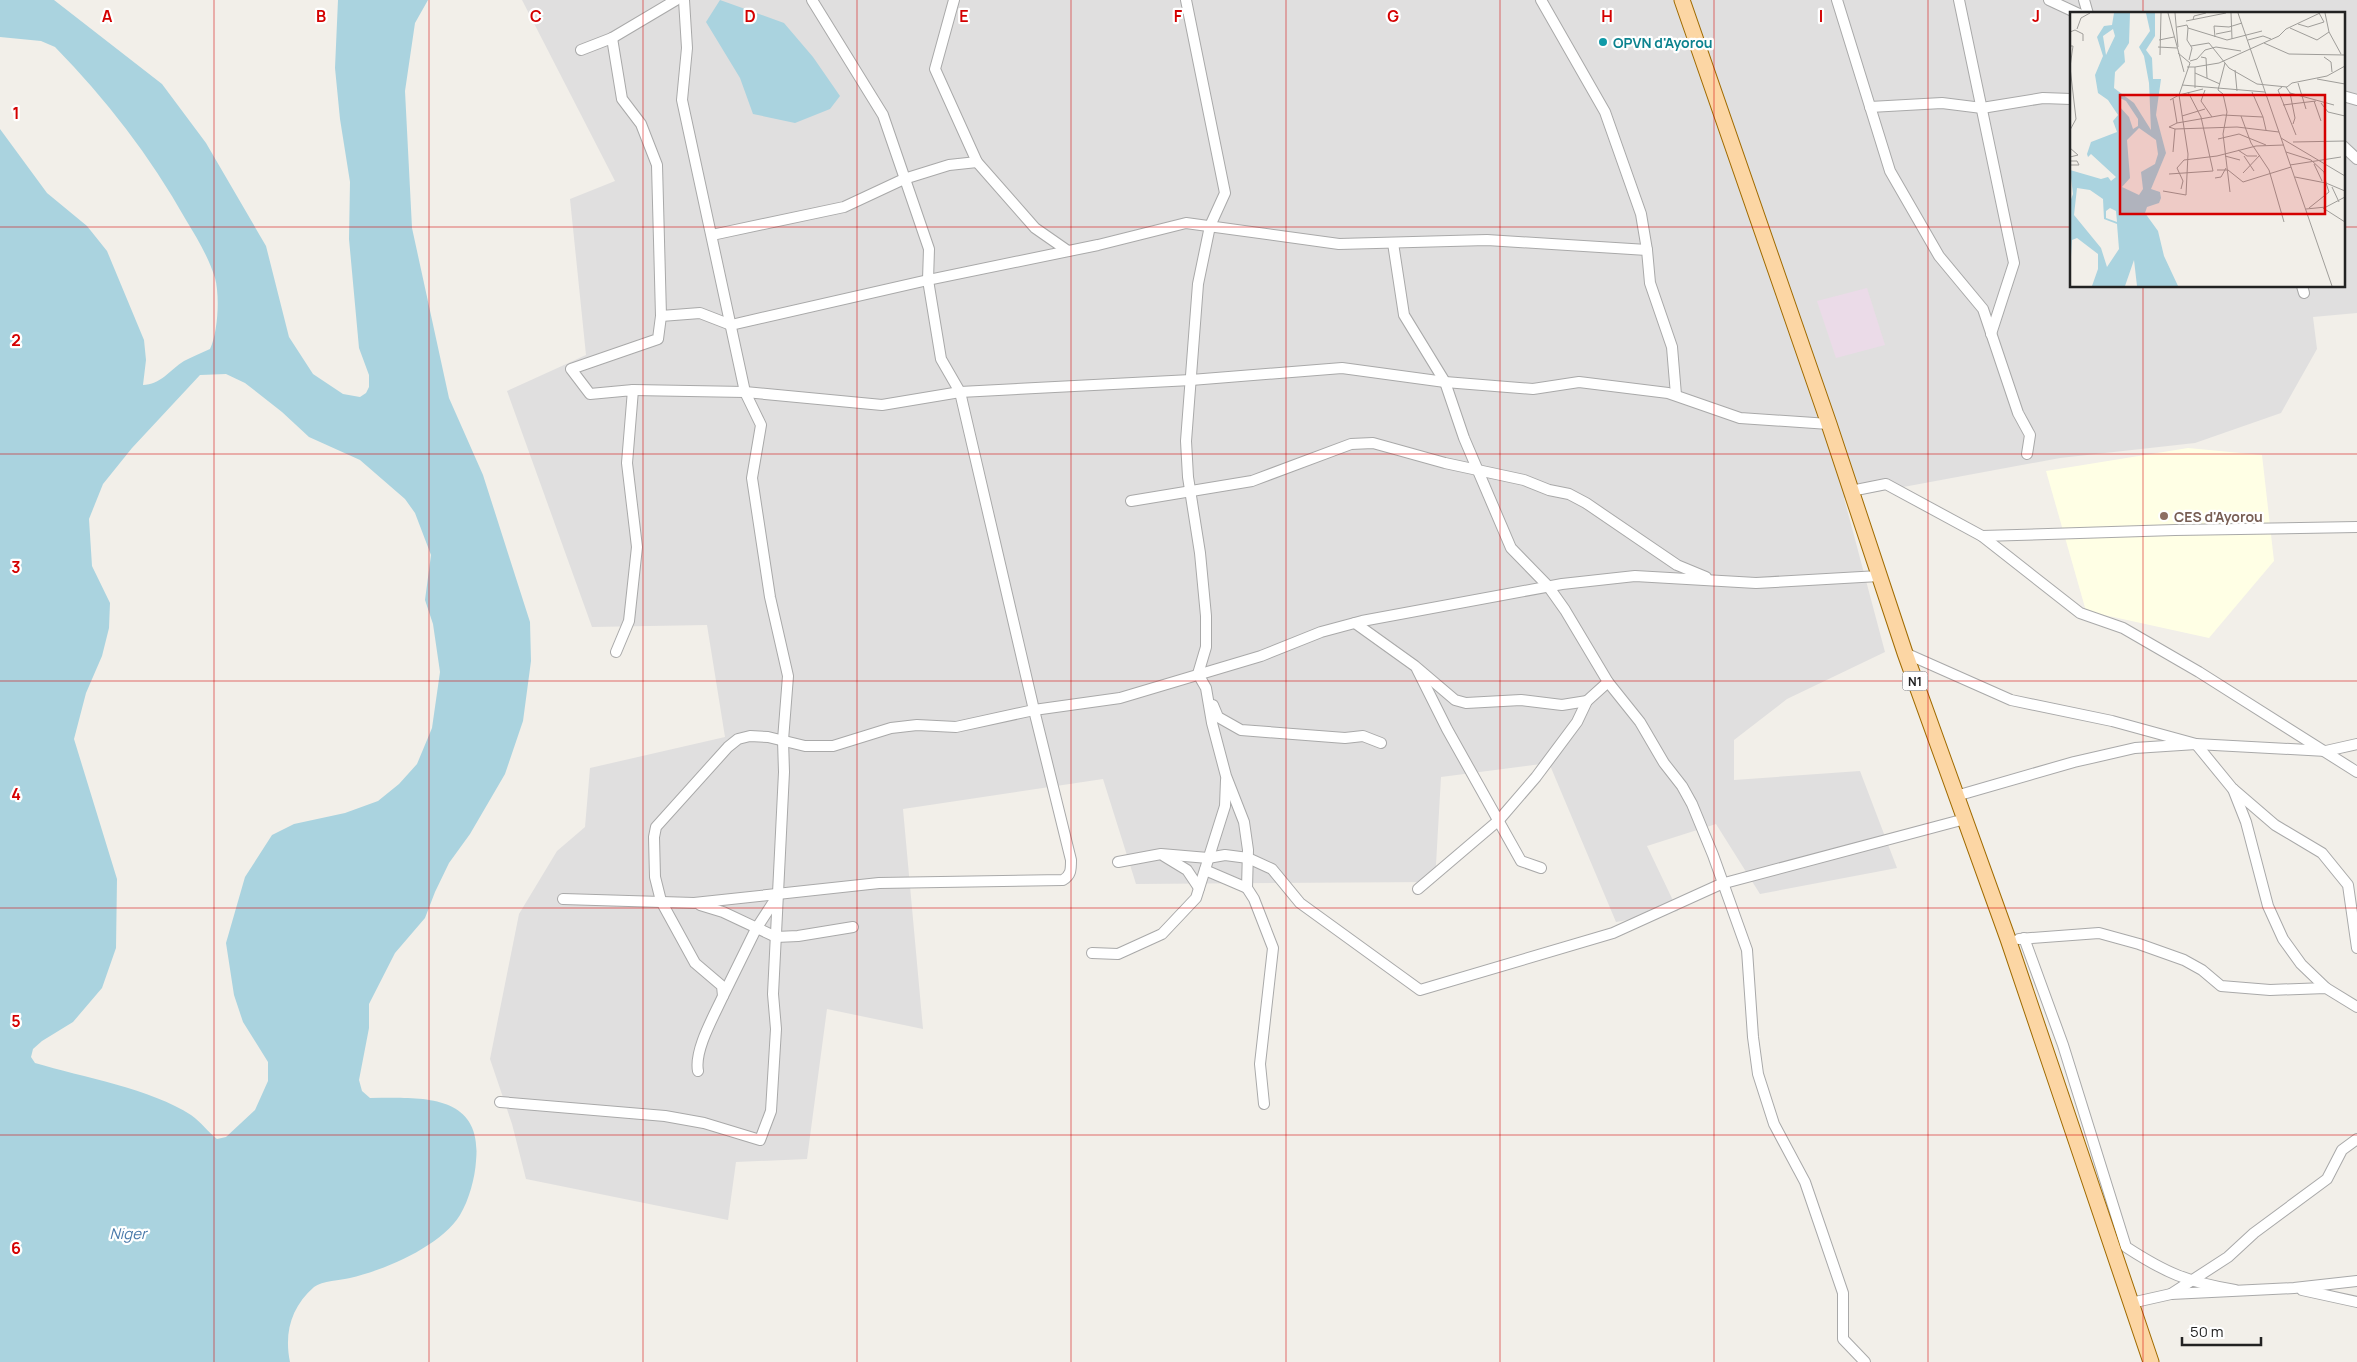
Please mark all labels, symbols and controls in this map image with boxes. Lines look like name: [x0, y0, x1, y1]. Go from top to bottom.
text: A: [102, 5, 113, 27]
text: B: [316, 5, 326, 27]
text: C: [530, 5, 542, 27]
text: D: [744, 5, 756, 27]
text: E: [959, 5, 969, 27]
text: F: [1174, 5, 1183, 27]
text: G: [1387, 5, 1399, 27]
text: H: [1601, 5, 1613, 27]
text: I: [1819, 5, 1823, 27]
text: J: [2032, 5, 2040, 27]
inset map: [2070, 12, 2344, 288]
place label: OPVN d'Ayorou: [1613, 33, 1713, 52]
marker: OPVN d'Ayorou: [1597, 36, 1609, 48]
text: 1: [12, 102, 20, 124]
text: 2: [11, 329, 21, 351]
place label: CES d'Ayorou: [2174, 507, 2263, 526]
marker: CES d'Ayorou: [2158, 510, 2170, 522]
text: 3: [11, 556, 21, 578]
road number: N1: [1902, 671, 1928, 690]
text: 4: [11, 783, 21, 805]
text: 5: [11, 1010, 21, 1032]
water label: Niger: [110, 1223, 149, 1244]
text: 6: [11, 1237, 21, 1259]
scale bar: [2182, 1314, 2261, 1346]
text: 50 m: [2190, 1321, 2224, 1342]

